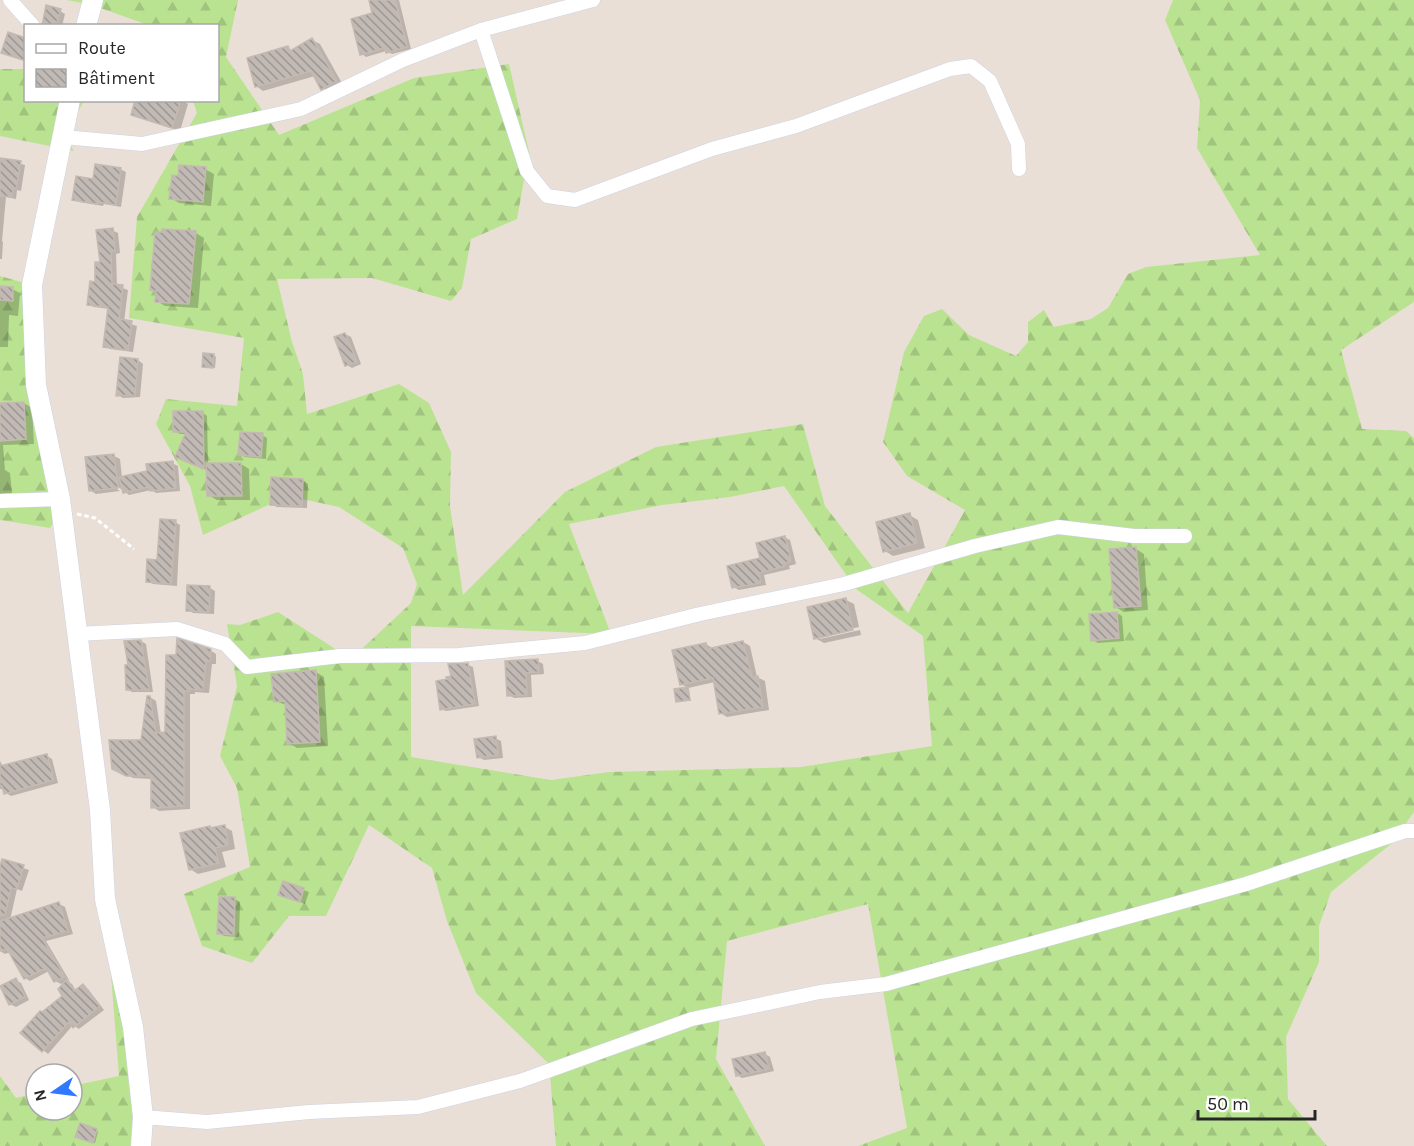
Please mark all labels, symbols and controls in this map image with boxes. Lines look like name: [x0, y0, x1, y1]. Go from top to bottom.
legend: [24, 24, 219, 102]
text: Route: [78, 37, 126, 59]
text: Bâtiment: [78, 67, 155, 89]
north arrow: [24, 1062, 84, 1122]
scale bar: [1198, 1083, 1315, 1121]
text: N: [29, 1088, 51, 1103]
text: 50 m: [1207, 1093, 1249, 1115]

